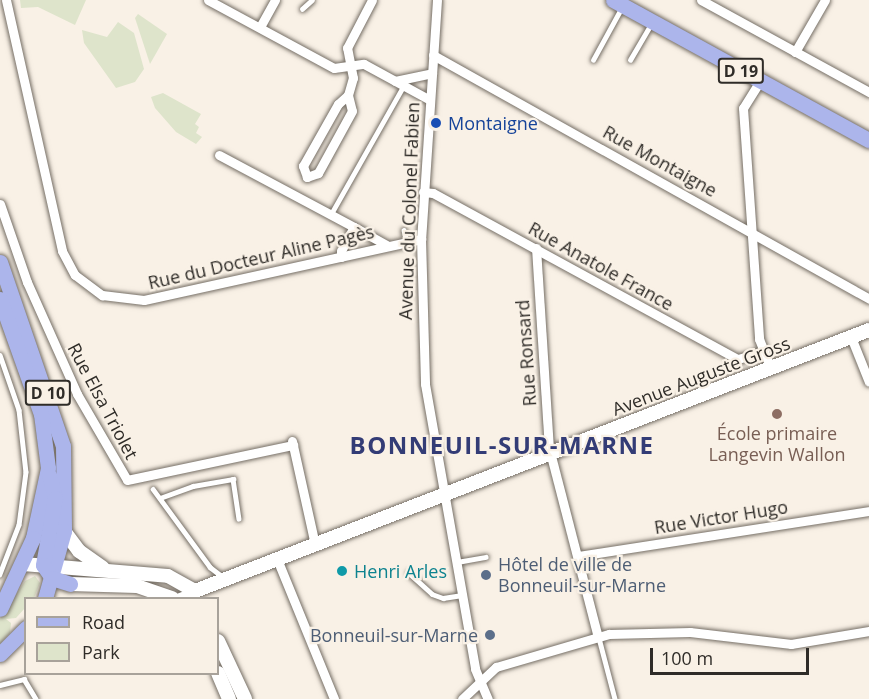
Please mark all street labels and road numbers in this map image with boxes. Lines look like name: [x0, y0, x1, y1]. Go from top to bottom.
road number: D 19: [717, 58, 765, 84]
street label: Avenue du Colonel Fabien: [394, 102, 424, 320]
street label: Rue Montaigne: [599, 121, 721, 201]
street label: Rue Anatole France: [525, 217, 677, 315]
street label: Rue du Docteur Aline Pagès: [146, 220, 376, 294]
street label: Rue Ronsard: [511, 299, 541, 407]
street label: Avenue Auguste Gross: [609, 332, 793, 420]
street label: Rue Elsa Triolet: [63, 339, 143, 463]
road number: D 10: [24, 380, 72, 406]
street label: Rue Victor Hugo: [653, 496, 789, 538]

